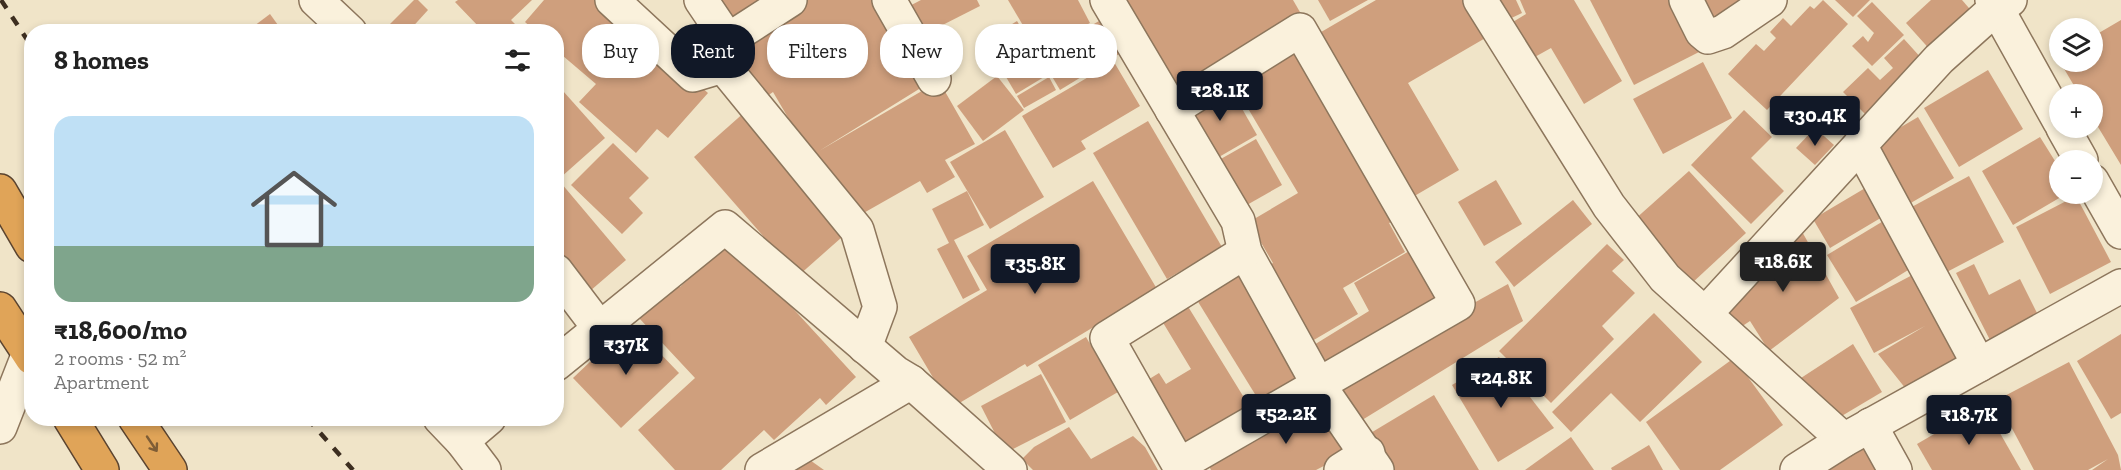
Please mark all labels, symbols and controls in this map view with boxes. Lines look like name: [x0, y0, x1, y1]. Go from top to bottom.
map controls: [2049, 18, 2103, 204]
button: layers: [2049, 18, 2103, 72]
chip: Buy: [582, 24, 659, 78]
chip: Rent: [671, 24, 755, 78]
chip: Filters: [767, 24, 868, 78]
chip: New: [880, 24, 963, 78]
chip: Apartment: [975, 24, 1117, 78]
text: 8 homes: [54, 44, 149, 76]
icon: filters: [501, 44, 534, 77]
pin: ₹28.1K: [1171, 71, 1269, 122]
text: ₹28.1K: [1191, 78, 1249, 102]
button: +: [2049, 84, 2103, 138]
pin: ₹30.4K: [1766, 96, 1864, 147]
text: ₹30.4K: [1784, 103, 1846, 127]
button: −: [2049, 150, 2103, 204]
icon: home: [240, 155, 348, 263]
pin: ₹18.6K: [1734, 242, 1832, 293]
pin: ₹35.8K: [986, 244, 1084, 295]
text: ₹18.6K: [1754, 249, 1812, 273]
text: ₹35.8K: [1005, 251, 1065, 275]
text: ₹18,600/mo: [54, 314, 187, 346]
pin: ₹37K: [590, 325, 662, 376]
text: ₹37K: [604, 332, 648, 356]
text: 2 rooms · 52 m²: [54, 346, 187, 370]
pin: ₹24.8K: [1452, 358, 1550, 409]
text: ₹24.8K: [1470, 365, 1532, 389]
text: Apartment: [54, 370, 149, 394]
pin: ₹52.2K: [1237, 394, 1335, 445]
pin: ₹18.7K: [1920, 395, 2018, 446]
text: ₹52.2K: [1256, 401, 1316, 425]
text: ₹18.7K: [1940, 402, 1998, 426]
one-way arrow: [146, 436, 158, 452]

